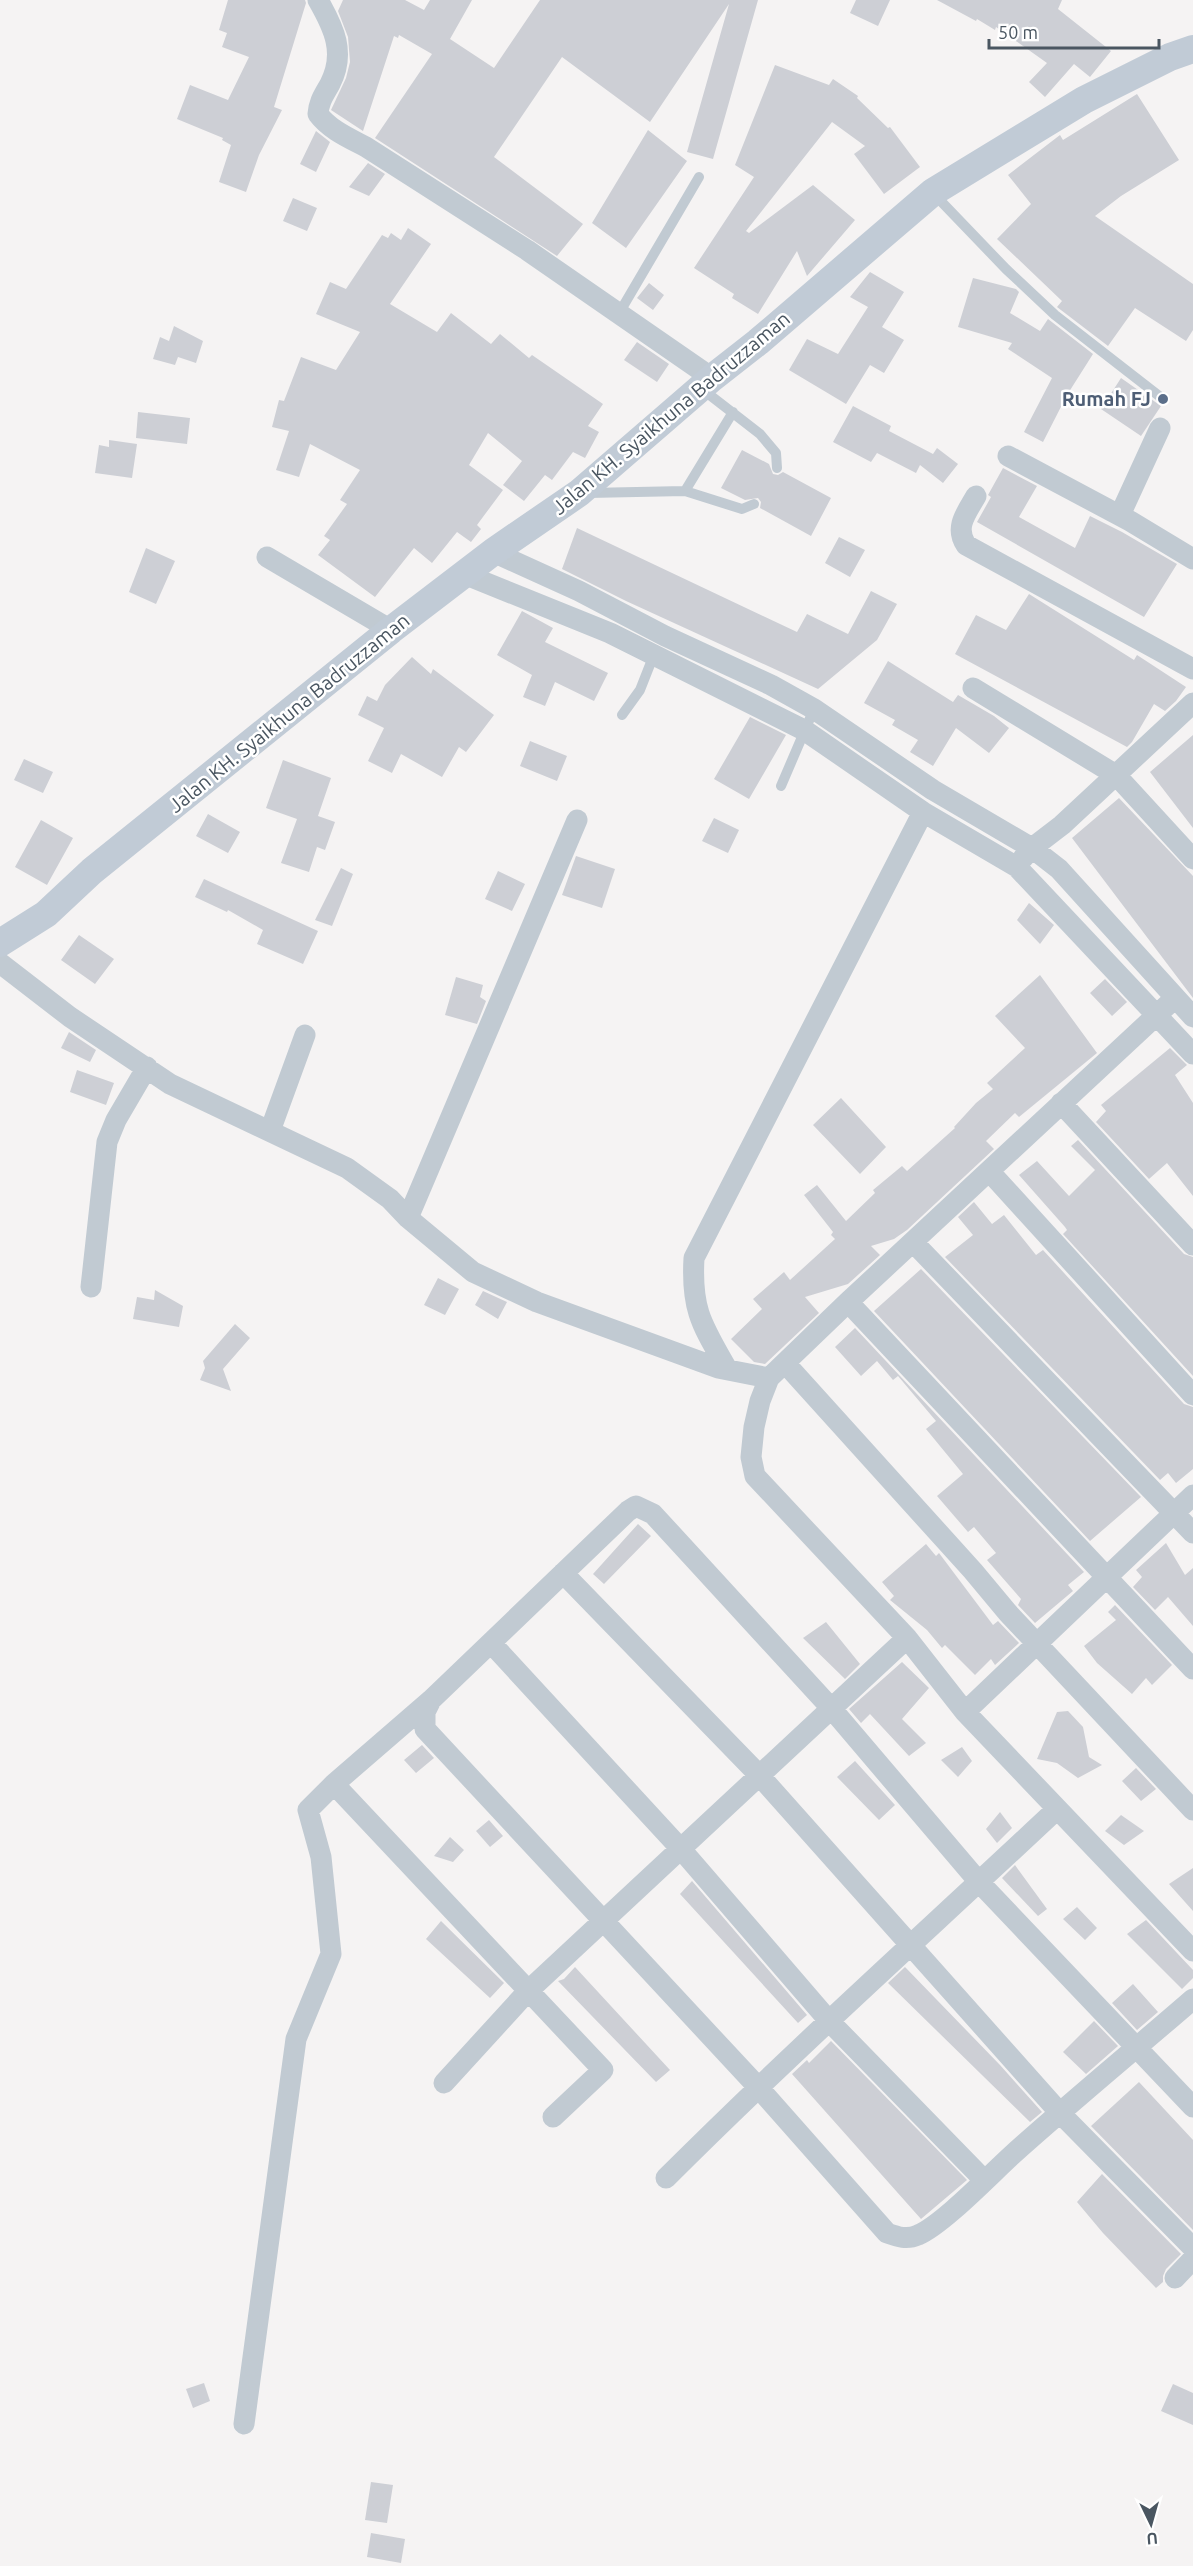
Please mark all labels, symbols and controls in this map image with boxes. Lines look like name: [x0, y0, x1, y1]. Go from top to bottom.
scale bar: [989, 12, 1158, 50]
text: 50 m: [998, 22, 1038, 42]
street label: Jalan KH. Syaikhuna Badruzzaman: [547, 306, 794, 519]
place label: Rumah FJ: [1062, 387, 1151, 410]
marker: Rumah FJ: [1156, 392, 1170, 406]
street label: Jalan KH. Syaikhuna Badruzzaman: [164, 608, 414, 817]
north arrow: [1121, 2494, 1181, 2554]
text: U: [1146, 2529, 1159, 2548]

